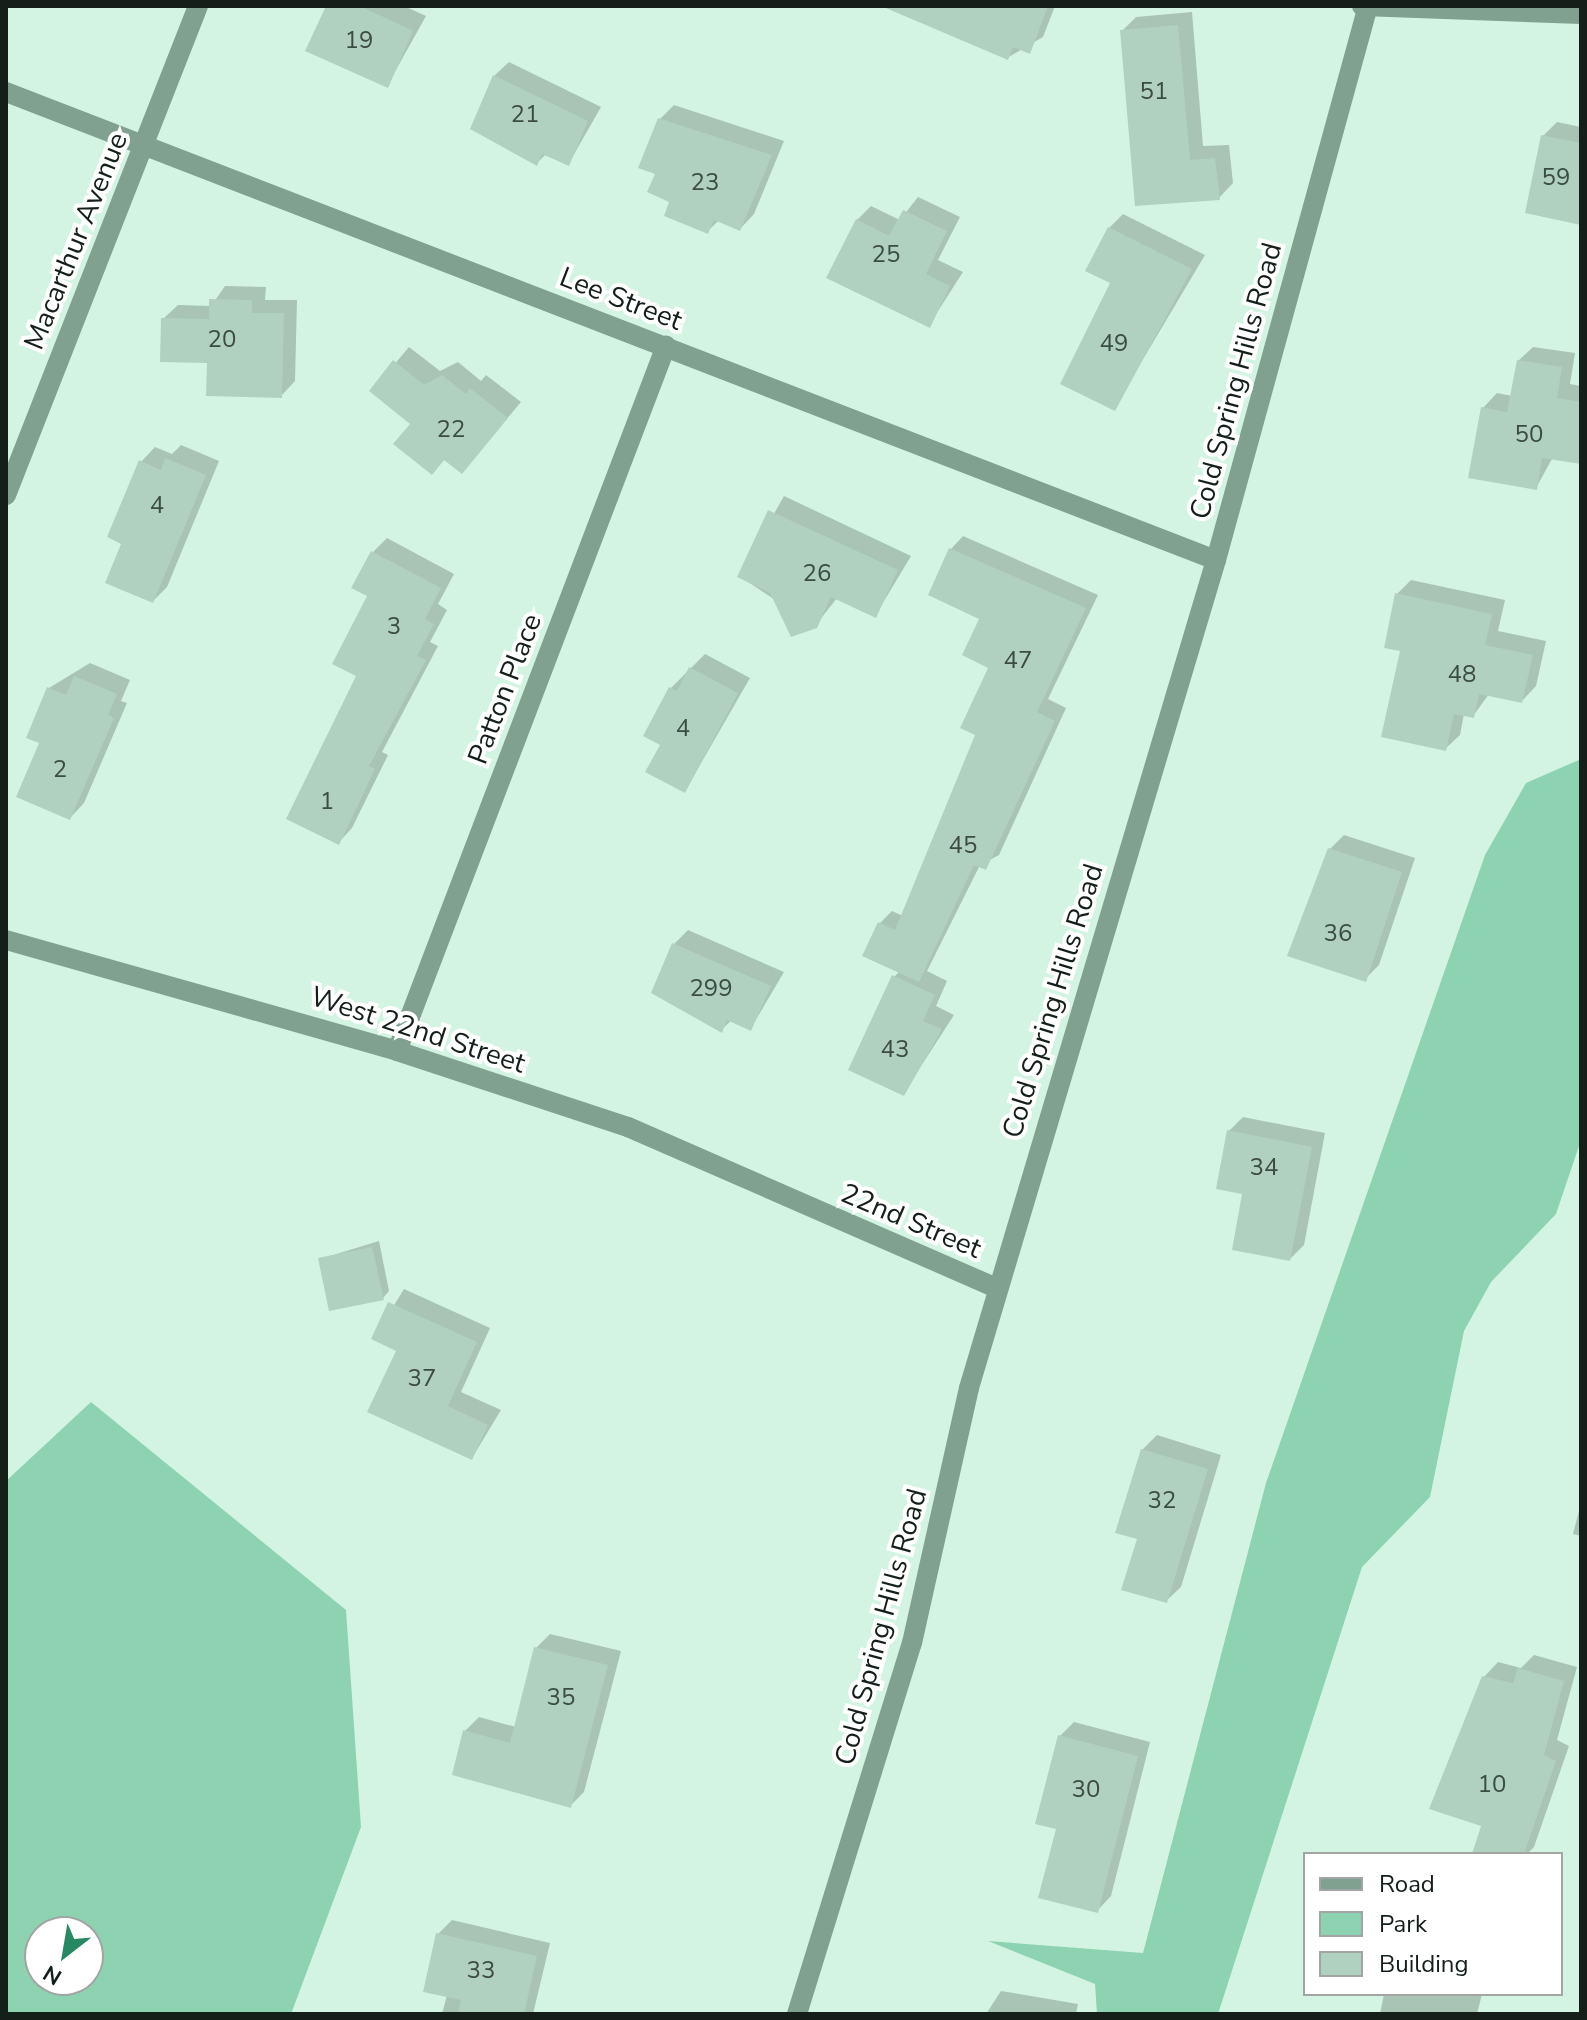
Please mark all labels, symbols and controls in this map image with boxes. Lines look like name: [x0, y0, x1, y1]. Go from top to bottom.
house number: 19: [345, 27, 373, 55]
house number: 51: [1140, 78, 1168, 106]
house number: 21: [511, 101, 539, 129]
street label: Macarthur Avenue: [17, 128, 135, 354]
house number: 59: [1542, 164, 1570, 192]
house number: 23: [691, 169, 719, 197]
street label: Cold Spring Hills Road: [1183, 239, 1289, 523]
house number: 25: [872, 241, 900, 269]
street label: Lee Street: [555, 260, 687, 338]
house number: 20: [208, 326, 236, 354]
house number: 49: [1100, 330, 1128, 358]
house number: 22: [437, 416, 465, 444]
house number: 50: [1515, 421, 1543, 449]
house number: 4: [150, 492, 164, 520]
house number: 26: [803, 560, 831, 588]
street label: Patton Place: [461, 609, 549, 769]
house number: 3: [387, 613, 401, 641]
house number: 47: [1004, 647, 1032, 675]
house number: 48: [1448, 661, 1476, 689]
house number: 4: [676, 715, 690, 743]
house number: 2: [53, 756, 67, 784]
house number: 1: [320, 788, 334, 816]
house number: 45: [949, 832, 977, 860]
street label: Cold Spring Hills Road: [995, 860, 1111, 1142]
house number: 36: [1324, 920, 1352, 948]
house number: 299: [689, 975, 733, 1003]
street label: West 22nd Street: [306, 979, 530, 1081]
house number: 43: [881, 1036, 909, 1064]
house number: 34: [1250, 1154, 1278, 1182]
street label: 22nd Street: [836, 1176, 986, 1266]
house number: 37: [408, 1365, 436, 1393]
street label: Cold Spring Hills Road: [828, 1485, 934, 1769]
house number: 32: [1148, 1487, 1176, 1515]
house number: 35: [547, 1684, 575, 1712]
house number: 10: [1478, 1771, 1506, 1799]
house number: 30: [1072, 1776, 1100, 1804]
legend: [1303, 1852, 1563, 1996]
text: Road: [1379, 1868, 1435, 1900]
text: Park: [1379, 1908, 1427, 1940]
north arrow: [24, 1916, 104, 1996]
text: Building: [1379, 1948, 1469, 1980]
house number: 33: [467, 1957, 495, 1985]
text: N: [38, 1958, 67, 1992]

